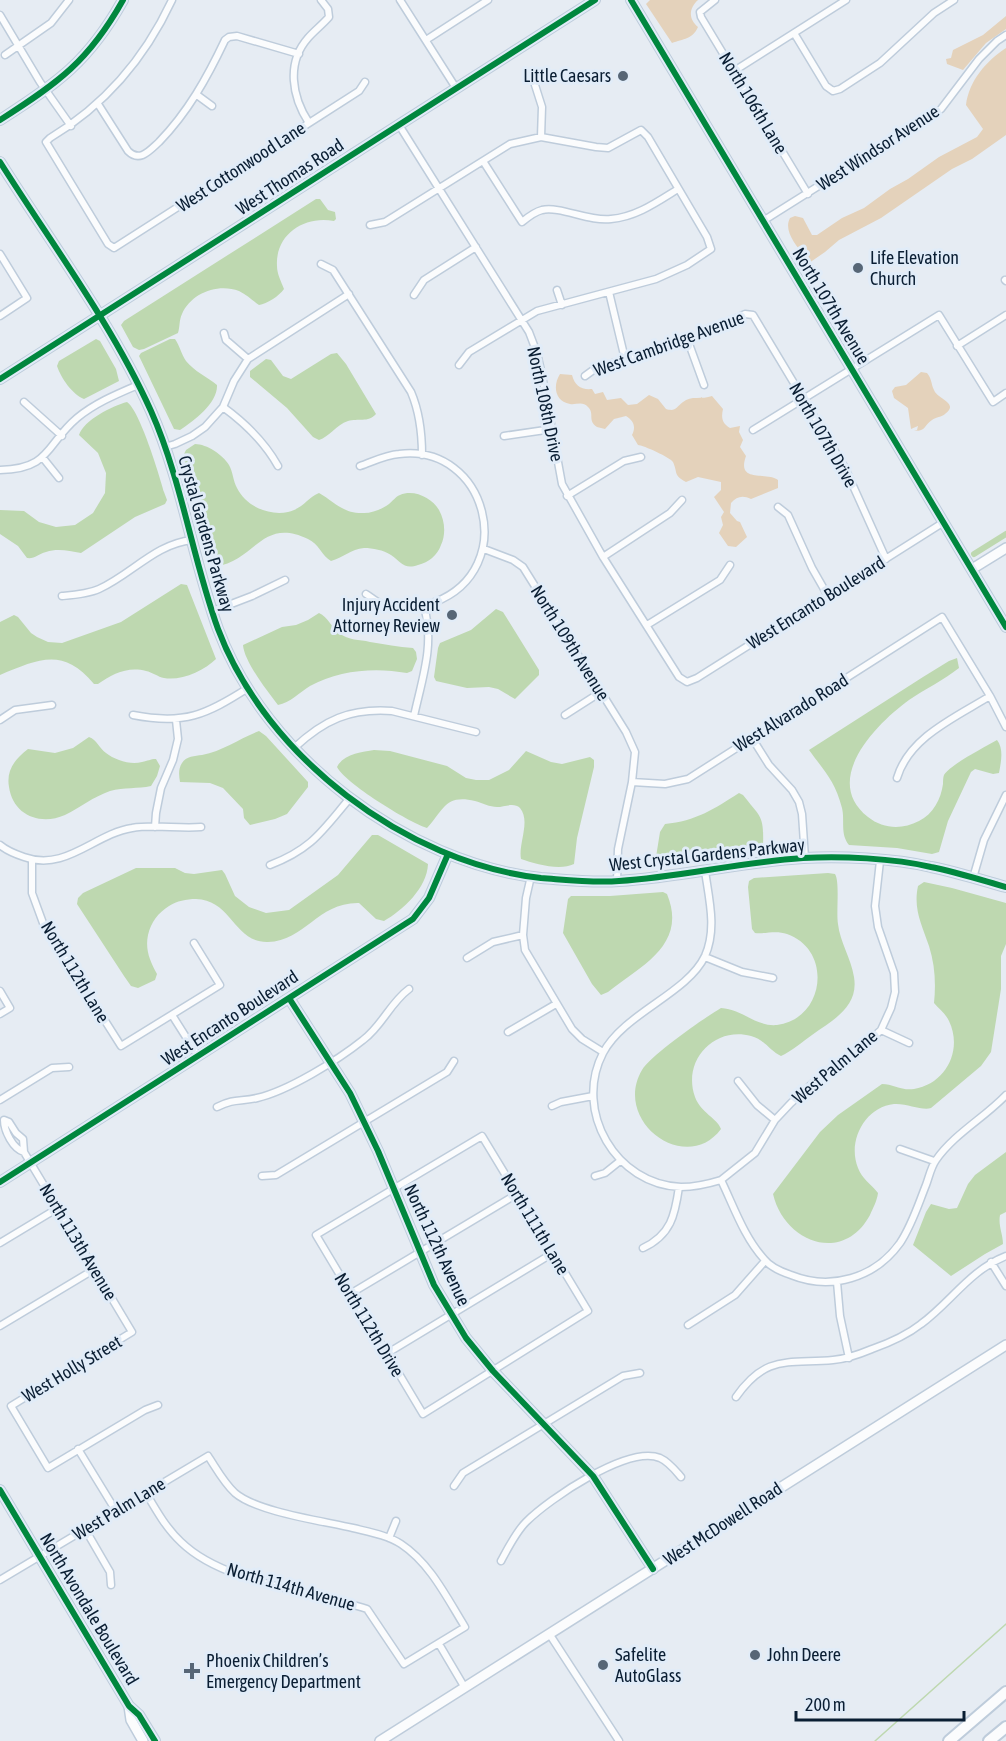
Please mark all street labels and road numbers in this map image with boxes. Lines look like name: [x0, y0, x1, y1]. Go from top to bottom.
street label: North 106th Lane: [715, 48, 792, 157]
street label: West Windsor Avenue: [813, 100, 943, 195]
street label: West Cottonwood Lane: [172, 117, 309, 216]
street label: West Thomas Road: [232, 134, 347, 219]
street label: North 107th Avenue: [788, 244, 874, 368]
street label: West Cambridge Avenue: [591, 307, 747, 380]
street label: North 108th Drive: [523, 344, 568, 463]
street label: North 107th Drive: [785, 379, 862, 491]
street label: Crystal Gardens Parkway: [174, 453, 239, 615]
street label: West Encanto Boulevard: [743, 552, 889, 653]
street label: North 109th Avenue: [526, 581, 614, 704]
street label: West Alvarado Road: [730, 669, 852, 756]
street label: West Crystal Gardens Parkway: [608, 834, 806, 875]
street label: North 112th Lane: [37, 917, 114, 1026]
street label: West Encanto Boulevard: [158, 966, 302, 1070]
street label: West Palm Lane: [788, 1025, 881, 1108]
street label: North 111th Lane: [497, 1169, 574, 1278]
street label: North 113th Avenue: [35, 1180, 121, 1304]
street label: North 112th Avenue: [400, 1180, 475, 1309]
street label: North 112th Drive: [330, 1269, 409, 1380]
street label: West Holly Street: [18, 1331, 125, 1407]
street label: West Palm Lane: [69, 1473, 169, 1544]
street label: West McDowell Road: [660, 1478, 786, 1570]
street label: North Avondale Boulevard: [36, 1529, 143, 1689]
street label: North 114th Avenue: [225, 1558, 358, 1615]

